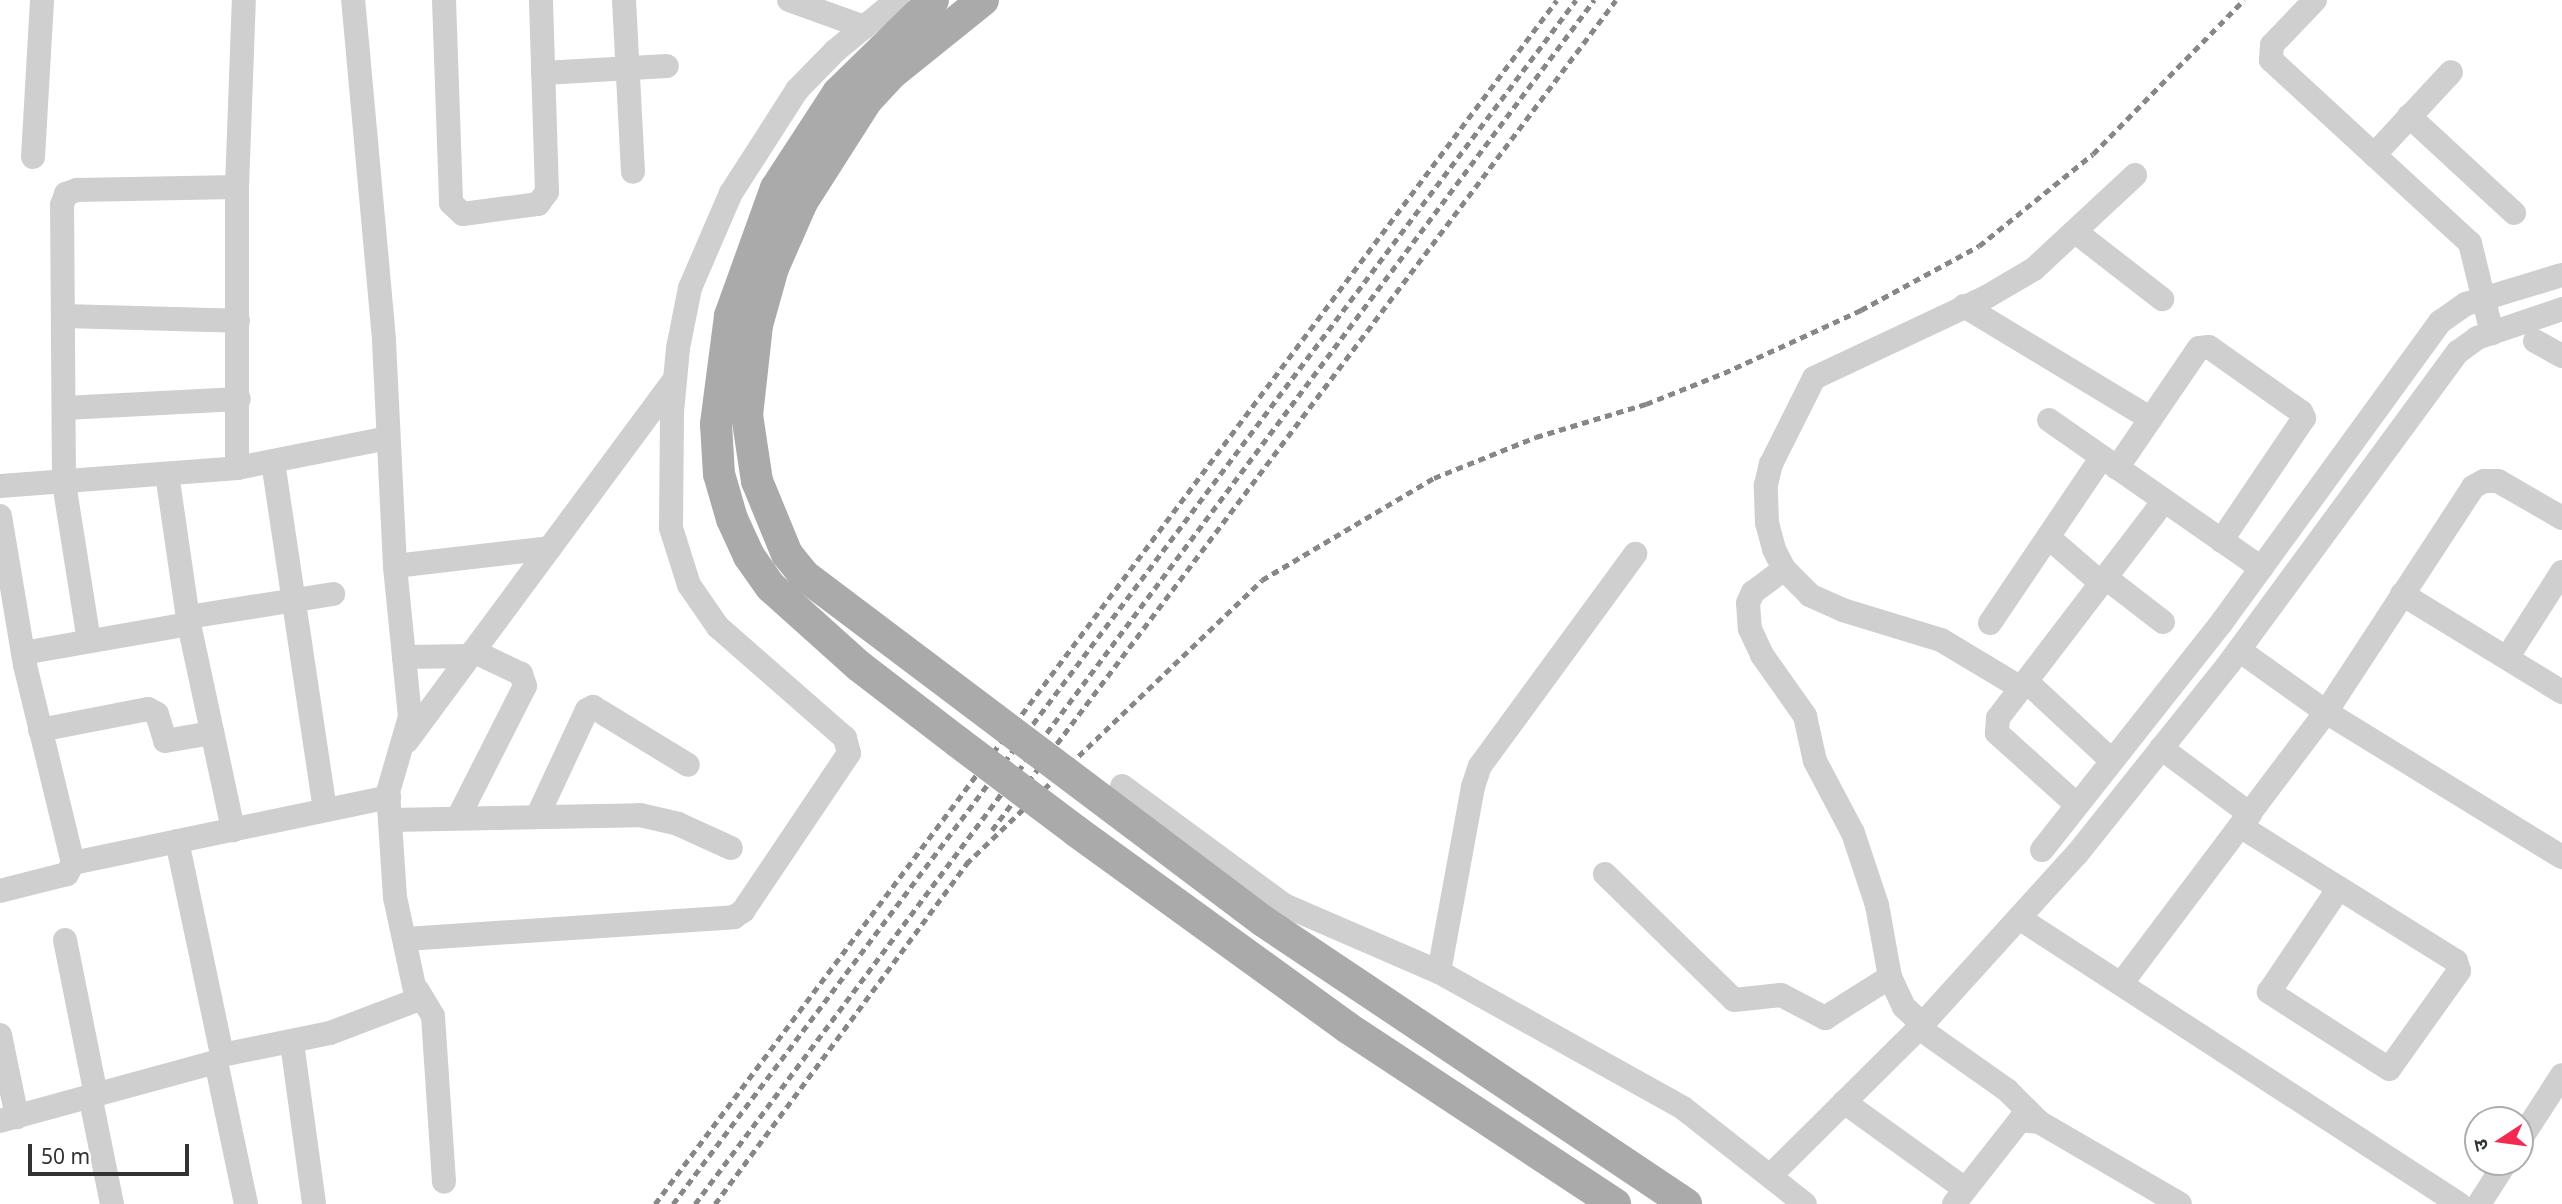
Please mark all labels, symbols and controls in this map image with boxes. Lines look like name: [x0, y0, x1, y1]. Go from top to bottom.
north arrow: [2464, 1106, 2534, 1176]
scale bar: [32, 1130, 192, 1174]
text: उ: [2467, 1137, 2494, 1154]
text: 50 m: [41, 1142, 90, 1170]

